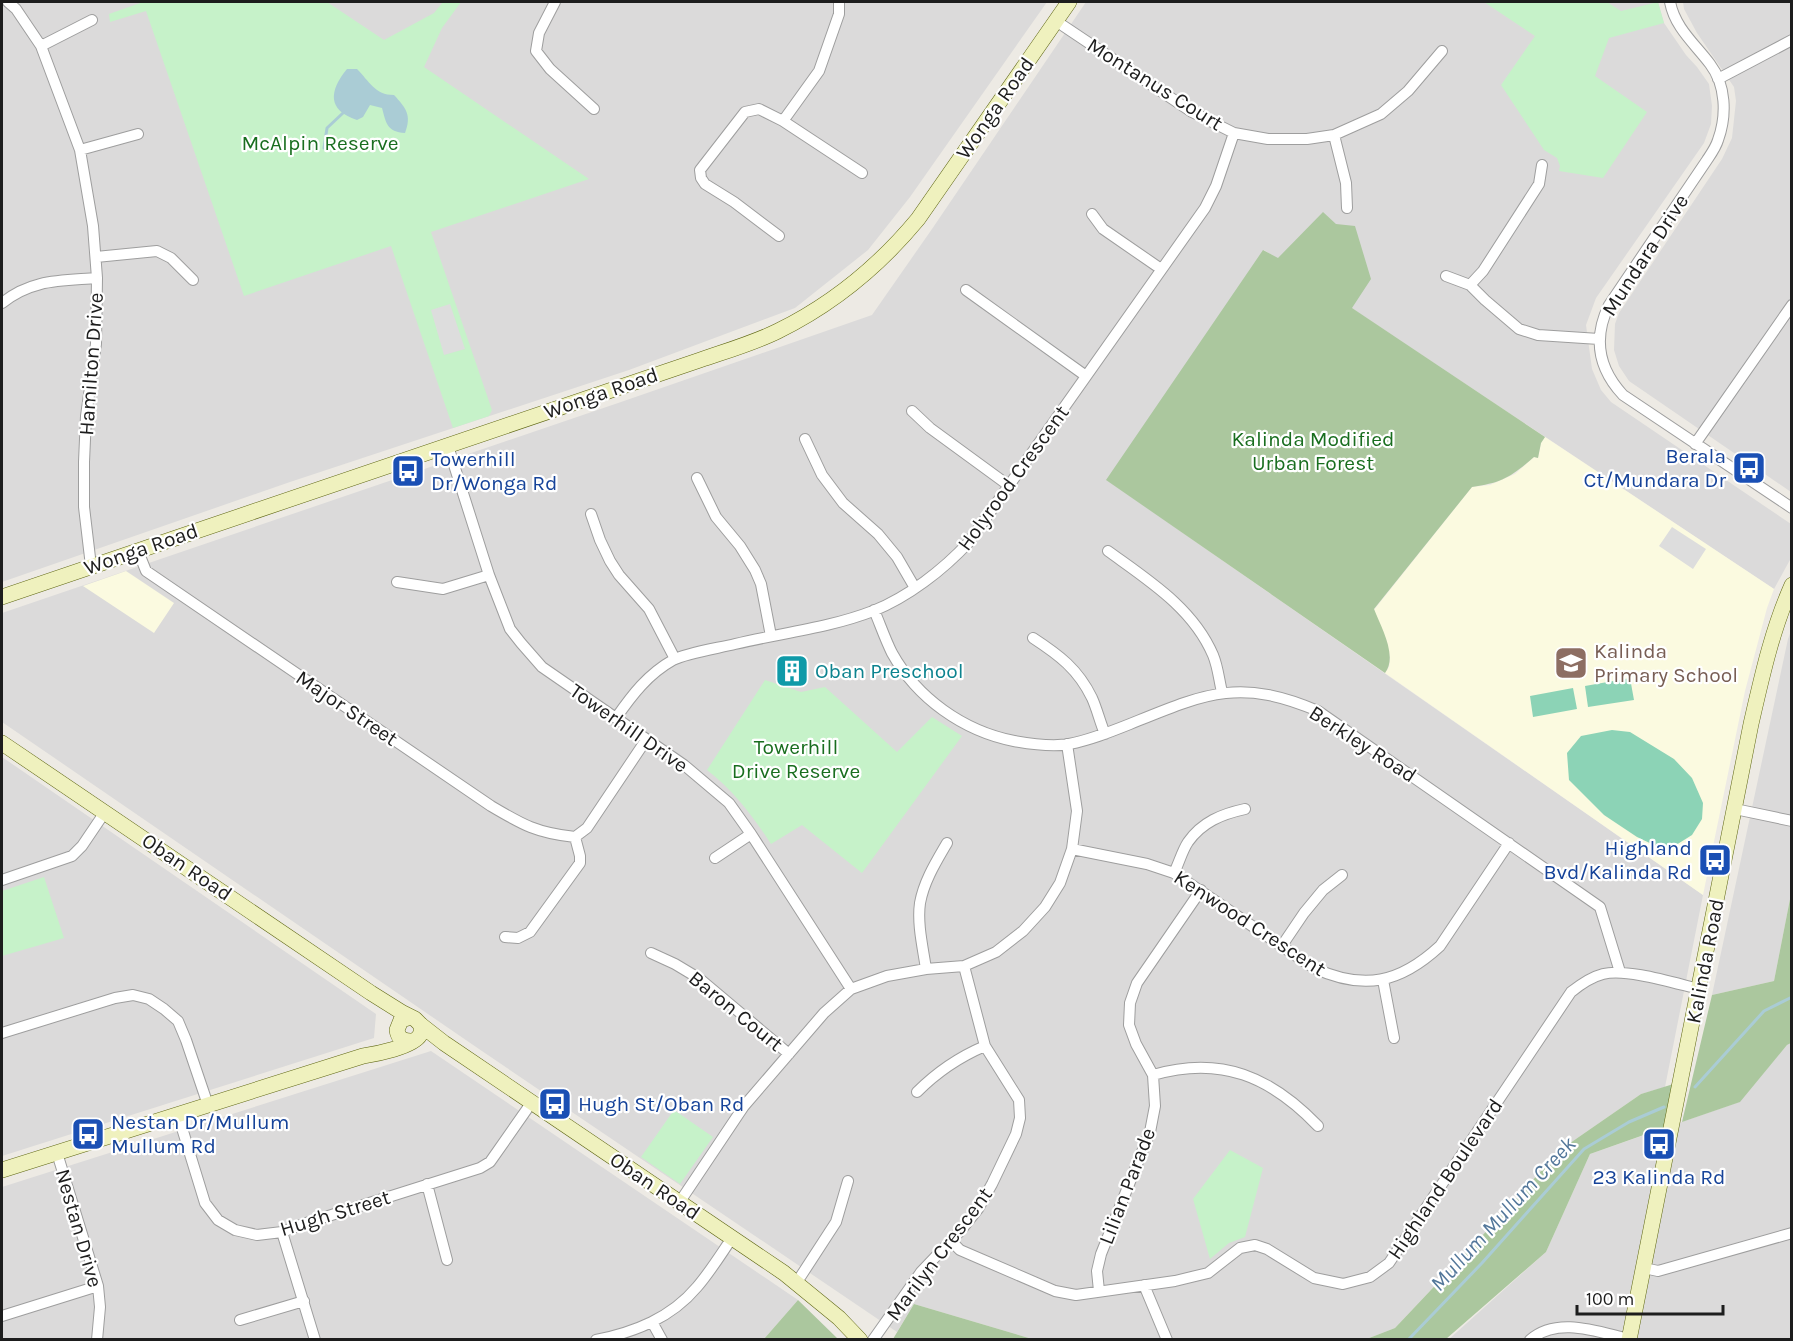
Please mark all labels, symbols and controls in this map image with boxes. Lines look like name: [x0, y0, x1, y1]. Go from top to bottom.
street label: Montanus Court: [1083, 33, 1227, 135]
street label: Wonga Road: [951, 52, 1039, 164]
park label: McAlpin Reserve: [241, 131, 399, 155]
street label: Mundara Drive: [1597, 190, 1693, 320]
street label: Hamilton Drive: [74, 292, 108, 436]
street label: Wonga Road: [541, 362, 661, 424]
street label: Holyrood Crescent: [952, 401, 1074, 555]
park label: Kalinda Modified Urban Forest: [1232, 427, 1394, 475]
place label: Berala Ct/Mundara Dr: [1583, 444, 1726, 492]
place label: Towerhill Dr/Wonga Rd: [431, 447, 557, 495]
bus stop icon: Berala Ct/Mundara Dr: [1731, 450, 1767, 486]
bus stop icon: Towerhill Dr/Wonga Rd: [390, 453, 426, 489]
street label: Wonga Road: [81, 518, 201, 580]
place label: Kalinda Primary School: [1594, 639, 1738, 687]
school or university icon: Kalinda Primary School: [1553, 645, 1589, 681]
building icon: Oban Preschool: [774, 653, 810, 689]
place label: Oban Preschool: [815, 659, 964, 683]
street label: Major Street: [292, 665, 403, 751]
street label: Towerhill Drive: [565, 678, 693, 778]
street label: Berkley Road: [1305, 700, 1421, 788]
park label: Towerhill Drive Reserve: [732, 735, 860, 783]
street label: Oban Road: [137, 828, 237, 906]
place label: Highland Bvd/Kalinda Rd: [1543, 836, 1692, 884]
bus stop icon: Highland Bvd/Kalinda Rd: [1697, 842, 1733, 878]
street label: Kenwood Crescent: [1170, 865, 1331, 981]
street label: Kalinda Road: [1681, 897, 1729, 1025]
street label: Baron Court: [684, 966, 788, 1056]
bus stop icon: Hugh St/Oban Rd: [537, 1086, 573, 1122]
place label: Hugh St/Oban Rd: [578, 1092, 744, 1116]
street label: Highland Boulevard: [1382, 1094, 1508, 1264]
place label: Nestan Dr/Mullum Mullum Rd: [111, 1110, 289, 1158]
bus stop icon: Nestan Dr/Mullum Mullum Rd: [70, 1116, 106, 1152]
street label: Lilian Parade: [1094, 1124, 1160, 1248]
bus stop icon: 23 Kalinda Rd: [1641, 1126, 1677, 1162]
water label: Mullum Mullum Creek: [1425, 1131, 1582, 1297]
street label: Oban Road: [605, 1147, 705, 1225]
place label: 23 Kalinda Rd: [1593, 1165, 1725, 1189]
street label: Nestan Drive: [51, 1166, 107, 1290]
street label: Marilyn Crescent: [881, 1182, 997, 1326]
street label: Hugh Street: [277, 1185, 393, 1241]
scale bar: [1577, 1278, 1722, 1316]
text: 100 m: [1586, 1288, 1634, 1310]

